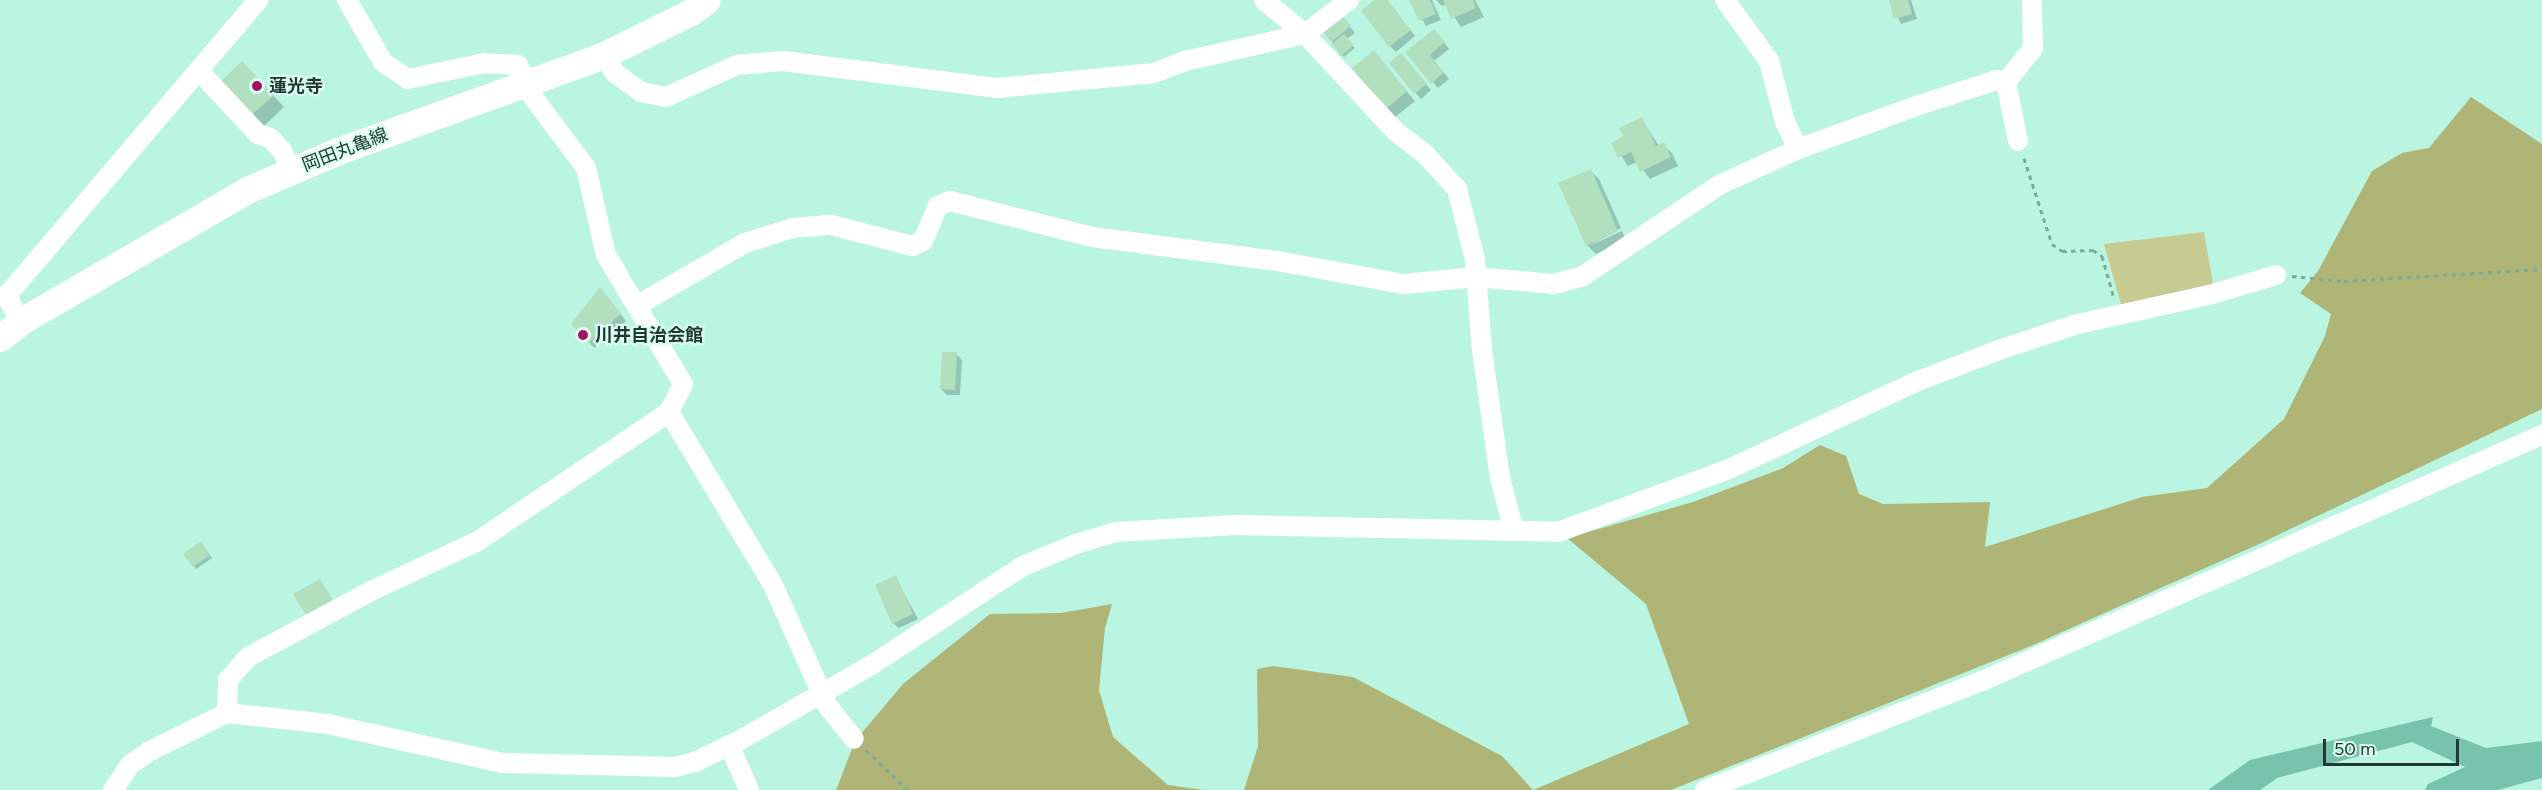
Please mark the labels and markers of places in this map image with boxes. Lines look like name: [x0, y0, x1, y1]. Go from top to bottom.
place label: 蓮光寺: [269, 75, 323, 97]
marker: 蓮光寺: [250, 79, 264, 93]
place label: 川井自治会館: [595, 324, 703, 346]
marker: 川井自治会館: [576, 328, 590, 342]

